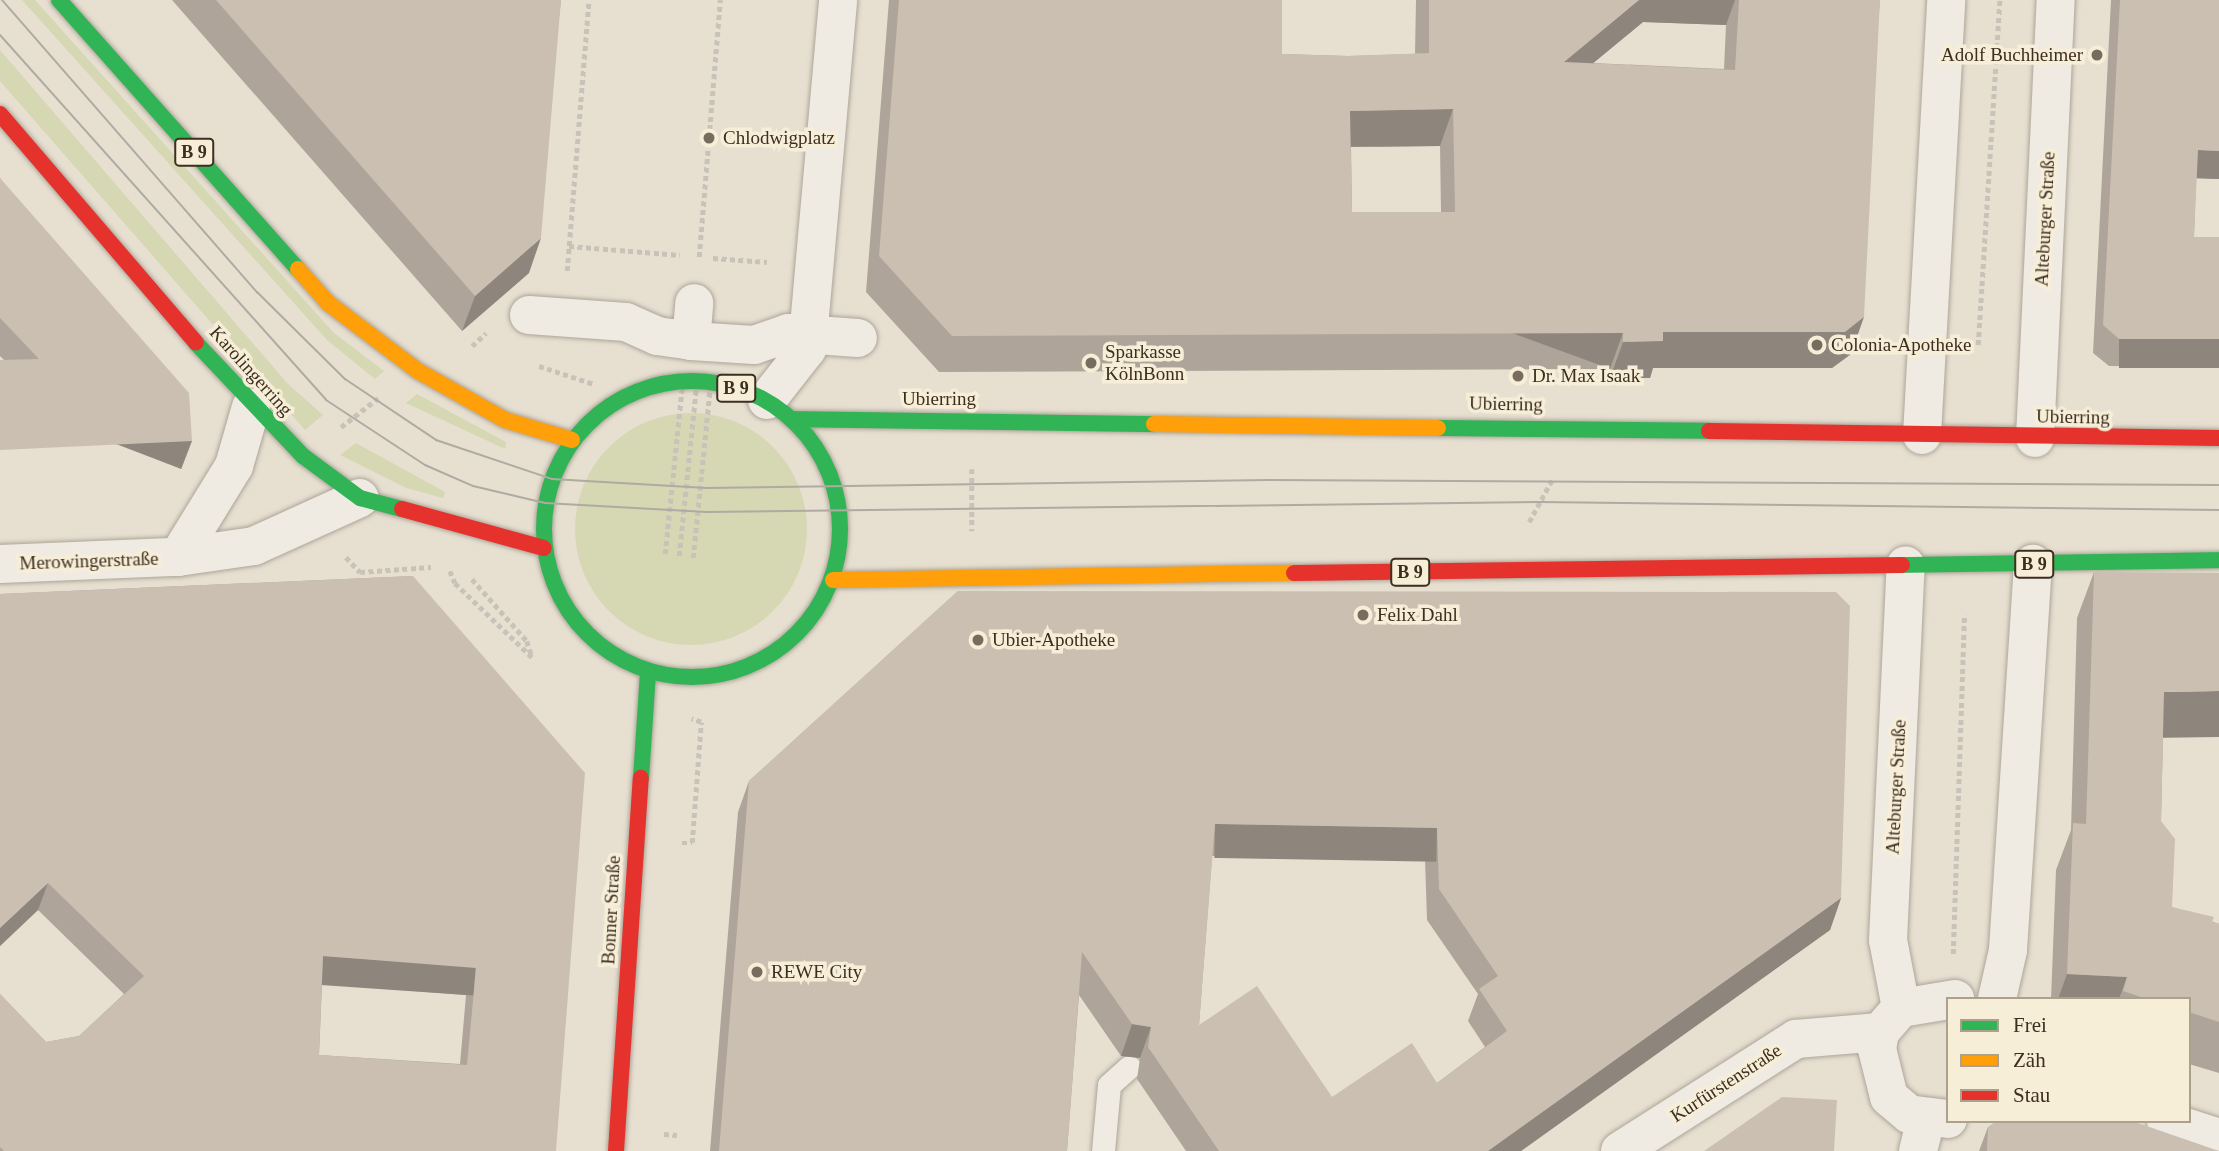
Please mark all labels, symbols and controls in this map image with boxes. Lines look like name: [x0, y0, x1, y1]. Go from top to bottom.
place label: Adolf Buchheimer: [1941, 44, 2083, 66]
marker: Adolf Buchheimer: [2089, 47, 2105, 63]
place label: Chlodwigplatz: [723, 127, 835, 149]
marker: Chlodwigplatz: [701, 130, 717, 146]
road number: B 9: [173, 138, 215, 167]
street label: Alteburger Straße: [2030, 151, 2060, 287]
street label: Karolingerring: [205, 321, 297, 421]
place label: Colonia-Apotheke: [1831, 334, 1971, 356]
marker: Colonia-Apotheke: [1809, 337, 1825, 353]
place label: Sparkasse KölnBonn: [1105, 341, 1184, 385]
marker: Sparkasse KölnBonn: [1083, 355, 1099, 371]
place label: Dr. Max Isaak: [1532, 365, 1640, 387]
marker: Dr. Max Isaak: [1510, 368, 1526, 384]
road number: B 9: [715, 374, 757, 402]
street label: Ubierring: [902, 388, 976, 410]
street label: Ubierring: [1469, 392, 1543, 416]
street label: Ubierring: [2036, 405, 2110, 429]
street label: Merowingerstraße: [19, 547, 159, 575]
road number: B 9: [2013, 550, 2055, 578]
road number: B 9: [1389, 558, 1431, 586]
place label: Felix Dahl: [1377, 604, 1458, 626]
marker: Felix Dahl: [1355, 607, 1371, 623]
place label: Ubier-Apotheke: [992, 629, 1115, 651]
marker: Ubier-Apotheke: [970, 632, 986, 648]
street label: Alteburger Straße: [1881, 719, 1911, 855]
street label: Bonner Straße: [597, 855, 625, 965]
place label: REWE City: [771, 961, 862, 983]
marker: REWE City: [749, 964, 765, 980]
legend: [1946, 997, 2191, 1123]
text: Frei: [2013, 1013, 2047, 1037]
street label: Kurfürstenstraße: [1666, 1039, 1786, 1127]
text: Zäh: [2013, 1048, 2046, 1072]
text: Stau: [2013, 1083, 2050, 1107]

